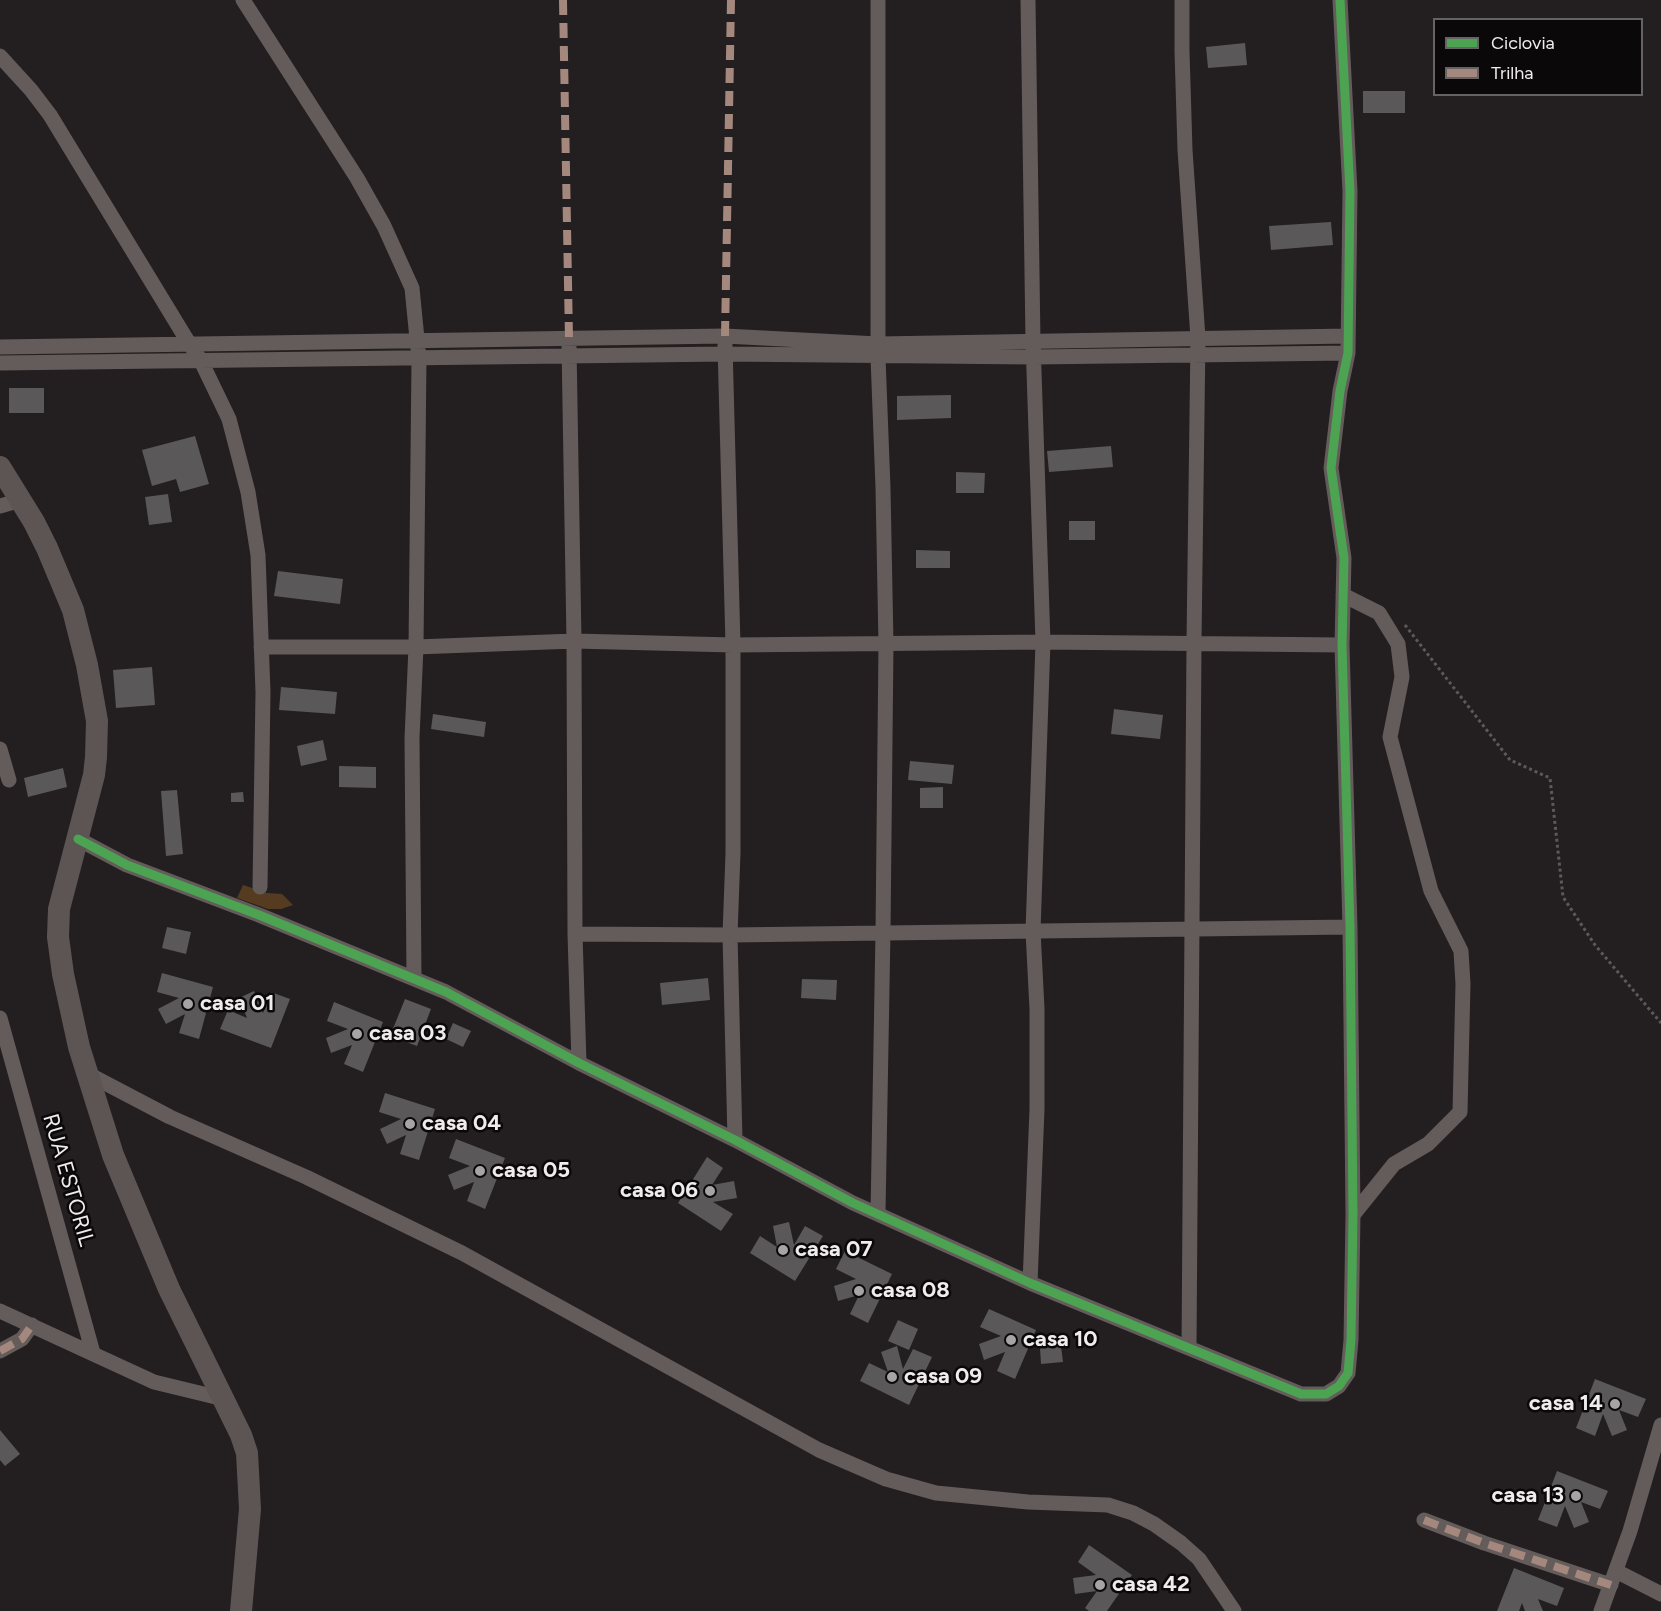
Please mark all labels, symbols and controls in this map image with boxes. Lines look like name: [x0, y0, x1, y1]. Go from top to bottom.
legend: [1433, 18, 1643, 96]
text: Ciclovia: [1491, 32, 1555, 54]
text: Trilha: [1491, 62, 1534, 84]
place label: casa 01: [200, 991, 274, 1017]
marker: casa 01: [181, 997, 195, 1011]
place label: casa 03: [369, 1021, 446, 1047]
marker: casa 03: [350, 1027, 364, 1041]
street label: RUA ESTORIL: [36, 1111, 100, 1249]
place label: casa 04: [422, 1111, 501, 1137]
marker: casa 04: [403, 1117, 417, 1131]
place label: casa 05: [492, 1158, 570, 1184]
marker: casa 05: [473, 1164, 487, 1178]
place label: casa 06: [620, 1178, 698, 1204]
marker: casa 06: [703, 1184, 717, 1198]
place label: casa 07: [795, 1237, 872, 1263]
marker: casa 07: [776, 1243, 790, 1257]
place label: casa 08: [871, 1278, 950, 1304]
marker: casa 08: [852, 1284, 866, 1298]
place label: casa 10: [1023, 1327, 1097, 1353]
marker: casa 10: [1004, 1333, 1018, 1347]
place label: casa 09: [904, 1364, 982, 1390]
marker: casa 09: [885, 1370, 899, 1384]
place label: casa 14: [1529, 1391, 1603, 1417]
marker: casa 14: [1608, 1397, 1622, 1411]
place label: casa 13: [1492, 1483, 1564, 1509]
marker: casa 13: [1569, 1489, 1583, 1503]
place label: casa 42: [1112, 1572, 1190, 1598]
marker: casa 42: [1093, 1578, 1107, 1592]

